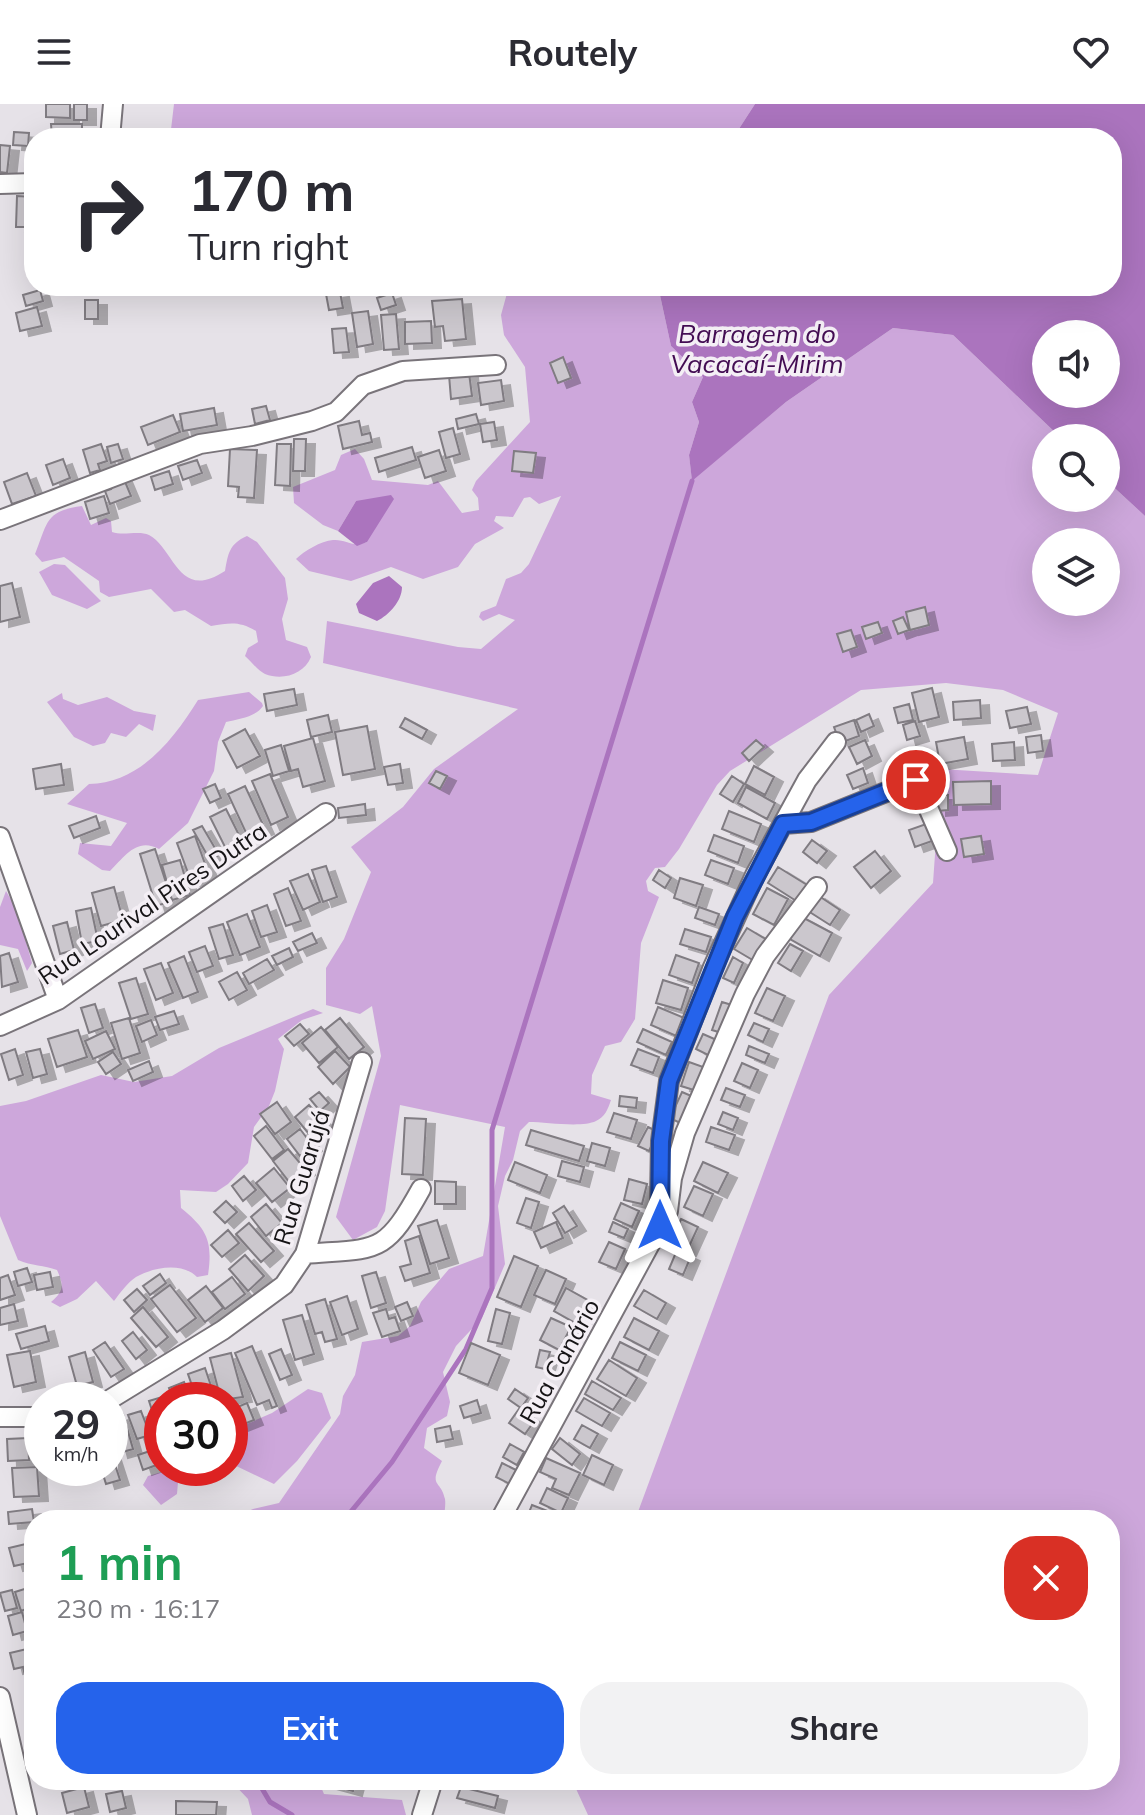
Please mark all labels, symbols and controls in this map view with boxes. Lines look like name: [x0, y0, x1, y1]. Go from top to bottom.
icon: menu: [32, 30, 76, 74]
text: Routely: [508, 30, 637, 75]
icon: heart: [1069, 30, 1113, 74]
text: 170 m: [188, 155, 355, 225]
icon: right: [56, 160, 160, 264]
text: Turn right: [188, 224, 349, 269]
water label: Barragem do Vacacaí-Mirim: [670, 317, 844, 380]
map controls: [1032, 320, 1120, 616]
button: sound: [1032, 320, 1120, 408]
button: search: [1032, 424, 1120, 512]
button: layers: [1032, 528, 1120, 616]
pin: [882, 746, 950, 814]
icon: arrive: [894, 758, 938, 802]
street label: Rua Lourival Pires Dutra: [32, 815, 272, 991]
street label: Rua Guarujá: [266, 1106, 336, 1248]
position arrow: [618, 1183, 702, 1267]
street label: Rua Canário: [512, 1293, 606, 1429]
speed limit sign: 30: [144, 1382, 248, 1486]
text: 29: [52, 1399, 100, 1449]
text: km/h: [53, 1441, 99, 1466]
text: 1 min: [56, 1532, 183, 1592]
button: close: [1004, 1536, 1088, 1620]
text: 230 m · 16:17: [56, 1592, 220, 1625]
button: Exit: [56, 1682, 564, 1774]
button: Share: [580, 1682, 1088, 1774]

